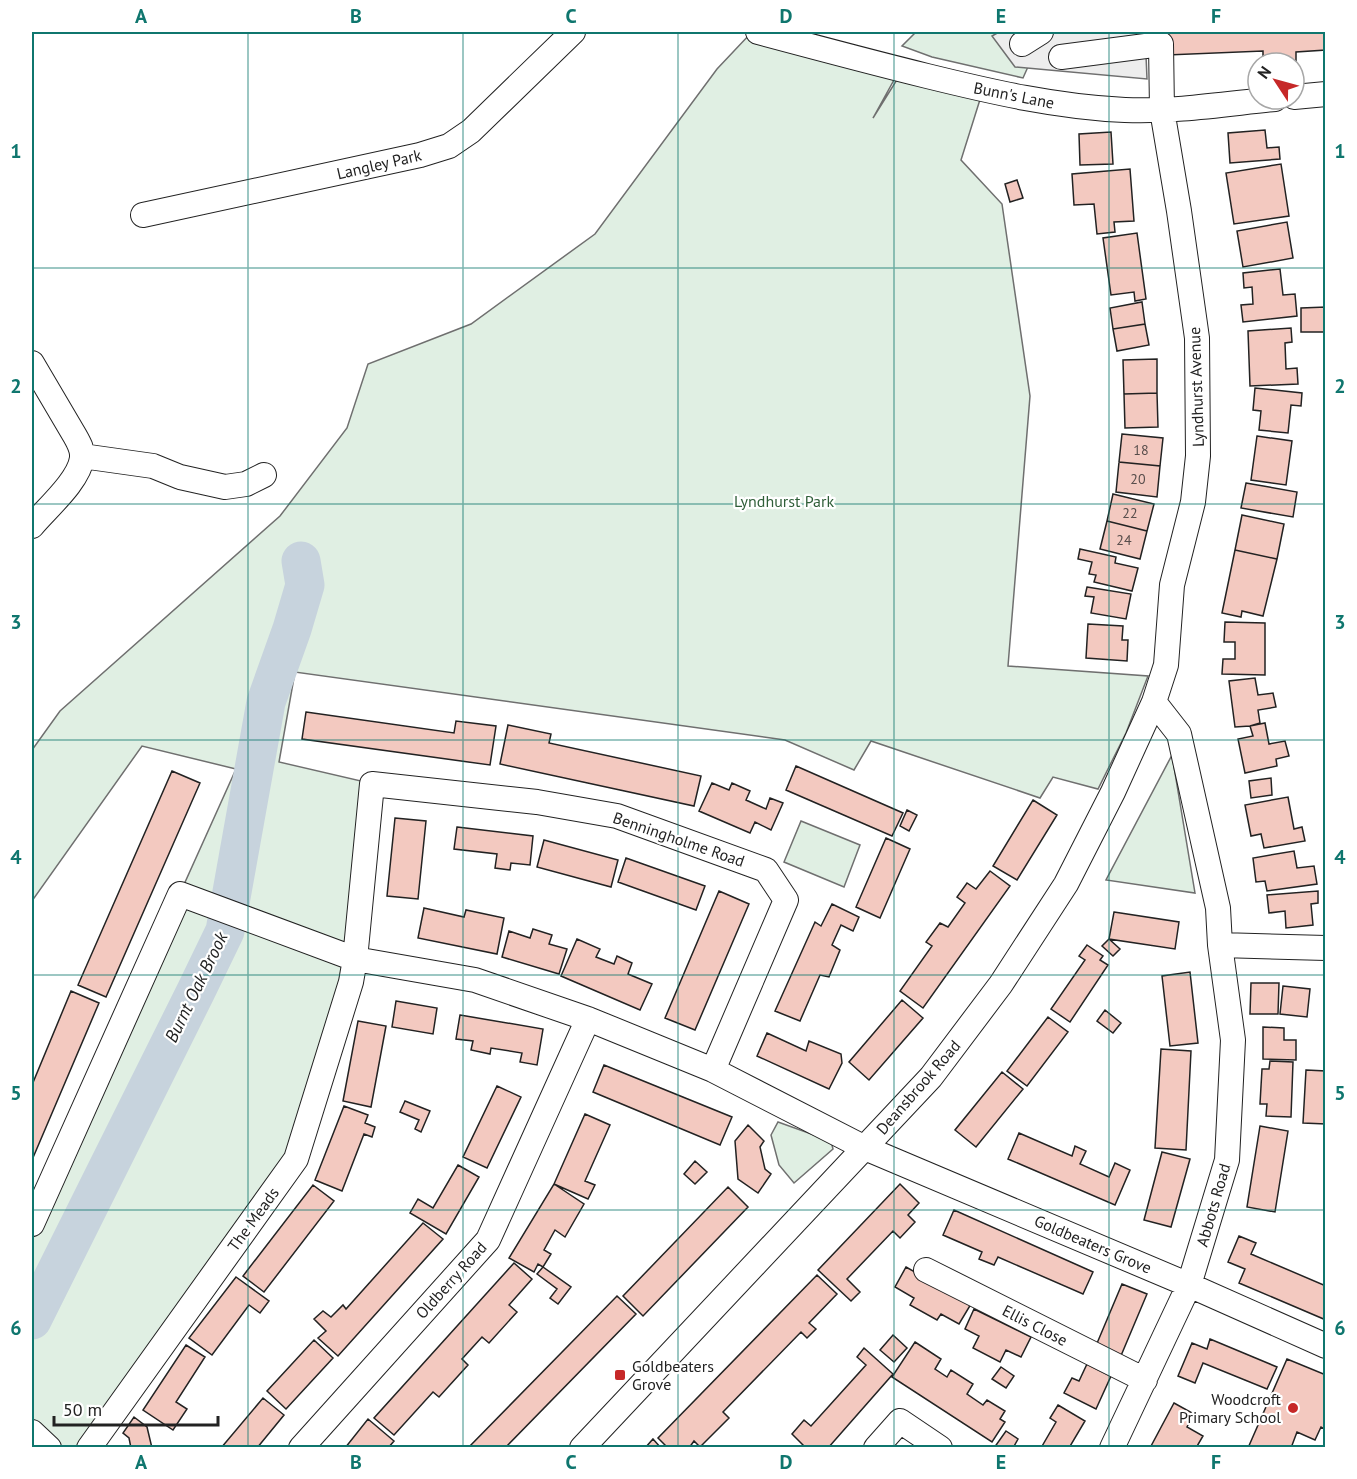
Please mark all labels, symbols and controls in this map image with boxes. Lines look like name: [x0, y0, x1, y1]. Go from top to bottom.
text: A: [135, 3, 148, 29]
text: B: [350, 3, 362, 29]
text: C: [565, 3, 577, 29]
text: D: [780, 3, 793, 29]
text: E: [996, 3, 1006, 29]
text: F: [1211, 3, 1221, 29]
north arrow: [1246, 51, 1306, 111]
text: N: [1253, 62, 1275, 82]
street label: Bunn's Lane: [972, 77, 1056, 113]
text: 1: [10, 138, 22, 164]
text: 1: [1334, 138, 1346, 164]
street label: Langley Park: [335, 144, 424, 183]
street label: Lyndhurst Avenue: [1184, 327, 1208, 447]
text: 2: [10, 373, 22, 399]
text: 2: [1334, 373, 1346, 399]
house number: 18: [1133, 441, 1149, 459]
house number: 20: [1130, 470, 1146, 488]
park label: Lyndhurst Park: [734, 491, 834, 511]
house number: 22: [1122, 504, 1138, 522]
house number: 24: [1116, 531, 1132, 549]
text: 3: [10, 609, 22, 635]
text: 3: [1334, 609, 1346, 635]
street label: Benningholme Road: [611, 807, 747, 871]
text: 4: [10, 844, 22, 870]
text: 4: [1334, 844, 1346, 870]
water label: Burnt Oak Brook: [159, 927, 233, 1046]
street label: Deansbrook Road: [872, 1036, 964, 1138]
text: 5: [10, 1080, 22, 1106]
text: 5: [1334, 1080, 1346, 1106]
street label: Abbots Road: [1192, 1161, 1234, 1249]
street label: The Meads: [223, 1183, 283, 1255]
street label: Goldbeaters Grove: [1031, 1210, 1155, 1278]
street label: Oldberry Road: [411, 1237, 491, 1323]
street label: Ellis Close: [999, 1300, 1071, 1350]
text: 6: [10, 1315, 22, 1341]
text: 6: [1334, 1315, 1346, 1341]
place label: Goldbeaters Grove: [632, 1356, 714, 1394]
marker: Goldbeaters Grove: [613, 1368, 627, 1382]
scale bar: [54, 1389, 218, 1427]
place label: Woodcroft Primary School: [1179, 1389, 1282, 1427]
text: 50 m: [63, 1398, 102, 1421]
marker: Woodcroft Primary School: [1286, 1401, 1300, 1415]
text: A: [135, 1449, 148, 1475]
text: B: [350, 1449, 362, 1475]
text: C: [565, 1449, 577, 1475]
text: D: [780, 1449, 793, 1475]
text: E: [996, 1449, 1006, 1475]
text: F: [1211, 1449, 1221, 1475]

